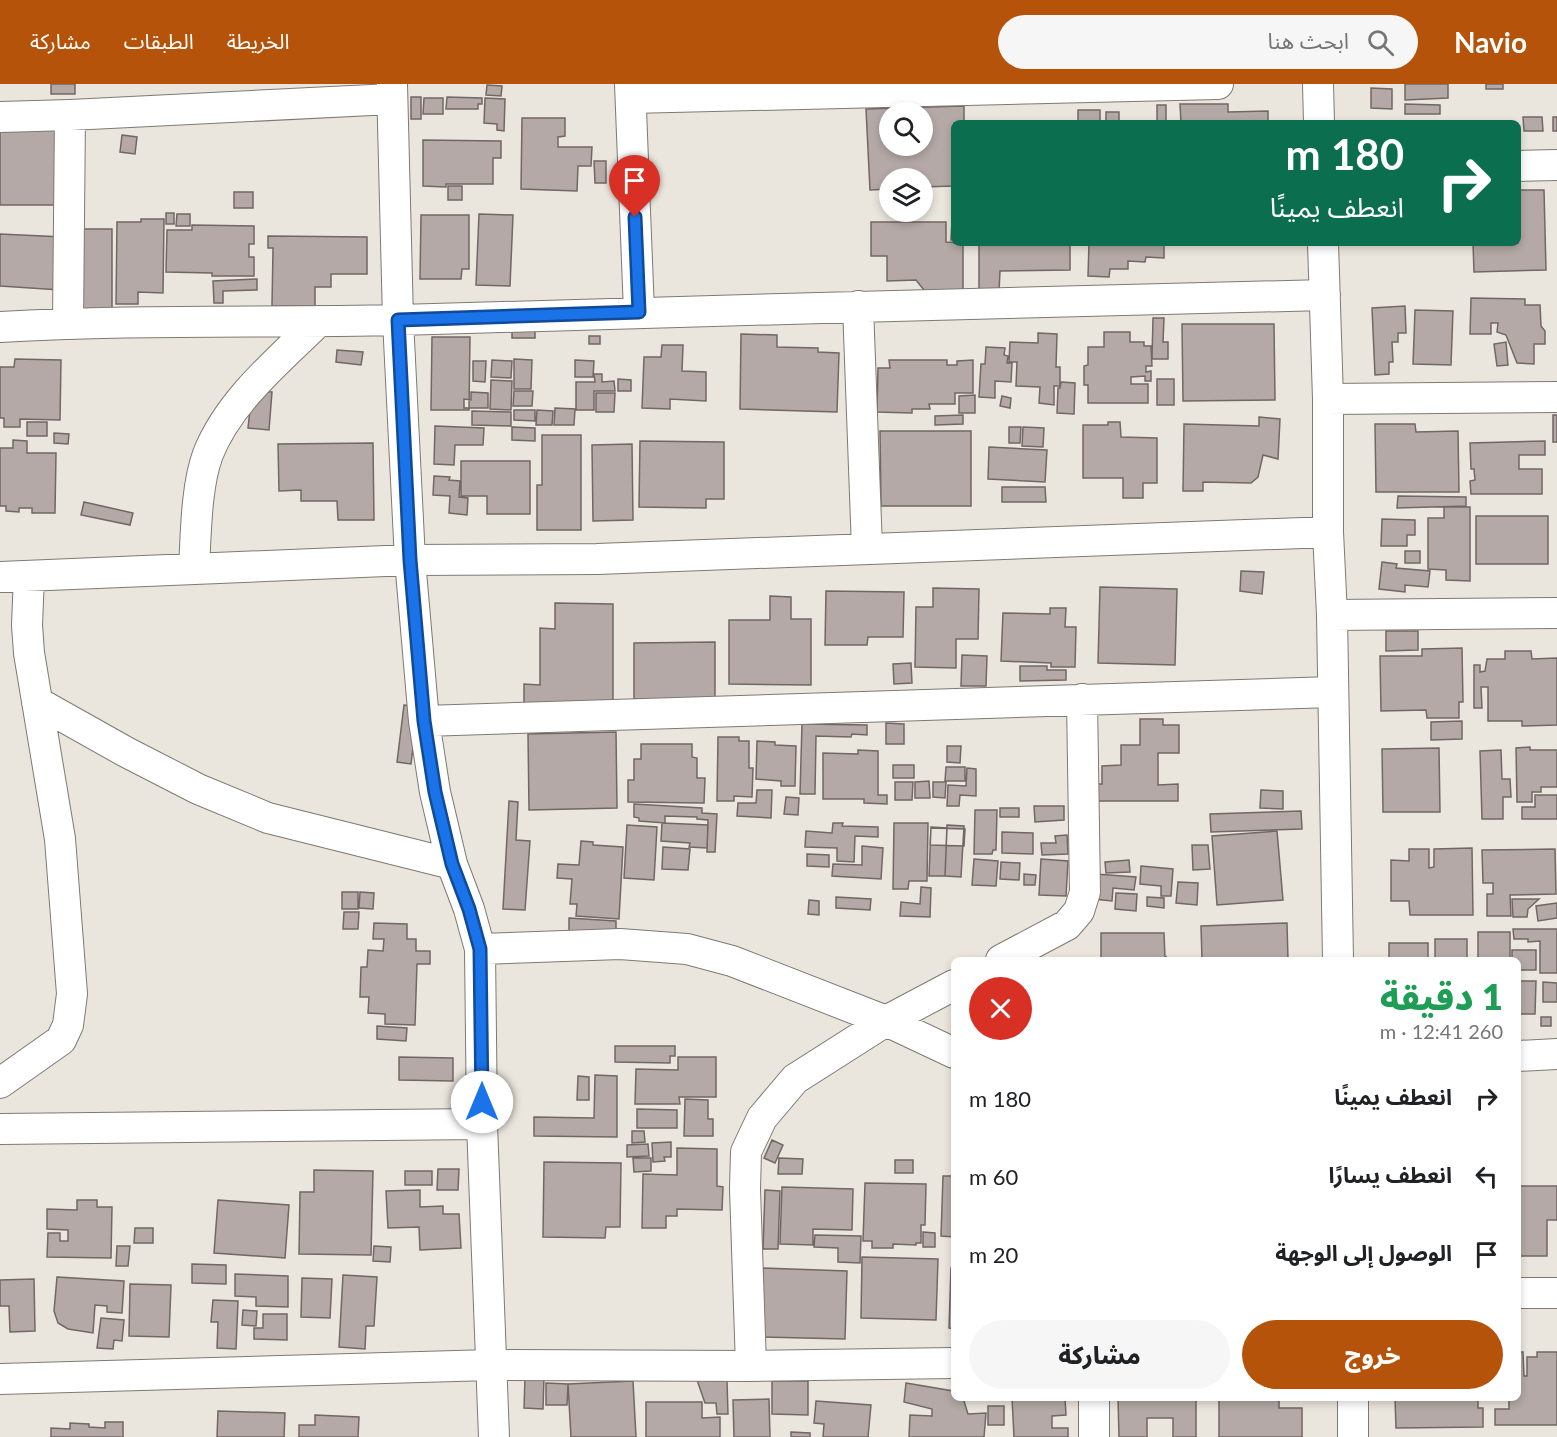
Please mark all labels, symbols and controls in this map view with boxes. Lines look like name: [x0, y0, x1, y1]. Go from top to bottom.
search box: [998, 15, 1418, 69]
text: Navio: [1454, 25, 1527, 59]
icon: search: [1364, 26, 1397, 59]
text: ابحث هنا: [1267, 27, 1349, 54]
text: مشاركة: [30, 28, 91, 53]
text: الطبقات: [124, 28, 194, 53]
text: الخريطة: [227, 28, 290, 53]
map controls: [879, 102, 933, 222]
button: search: [879, 102, 933, 156]
text: 180 m: [1286, 129, 1404, 179]
icon: right: [1425, 144, 1503, 222]
pin: [609, 155, 660, 217]
icon: arrive: [618, 164, 651, 197]
button: layers: [879, 168, 933, 222]
text: انعطف يمينًا: [1270, 190, 1404, 223]
text: 1 دقيقة: [1380, 974, 1503, 1018]
button: close: [969, 977, 1032, 1040]
text: 260 m · 12:41: [1380, 1019, 1503, 1043]
position arrow: [450, 1070, 514, 1134]
icon: right: [1470, 1082, 1503, 1115]
text: انعطف يمينًا: [1334, 1083, 1452, 1110]
text: 180 m: [969, 1085, 1031, 1112]
icon: left: [1470, 1160, 1503, 1193]
text: انعطف يسارًا: [1328, 1161, 1452, 1188]
text: 60 m: [969, 1163, 1018, 1190]
icon: arrive: [1470, 1238, 1503, 1271]
text: الوصول إلى الوجهة: [1275, 1239, 1452, 1266]
text: 20 m: [969, 1241, 1018, 1268]
button: مشاركة: [969, 1320, 1230, 1389]
button: خروج: [1242, 1320, 1503, 1389]

